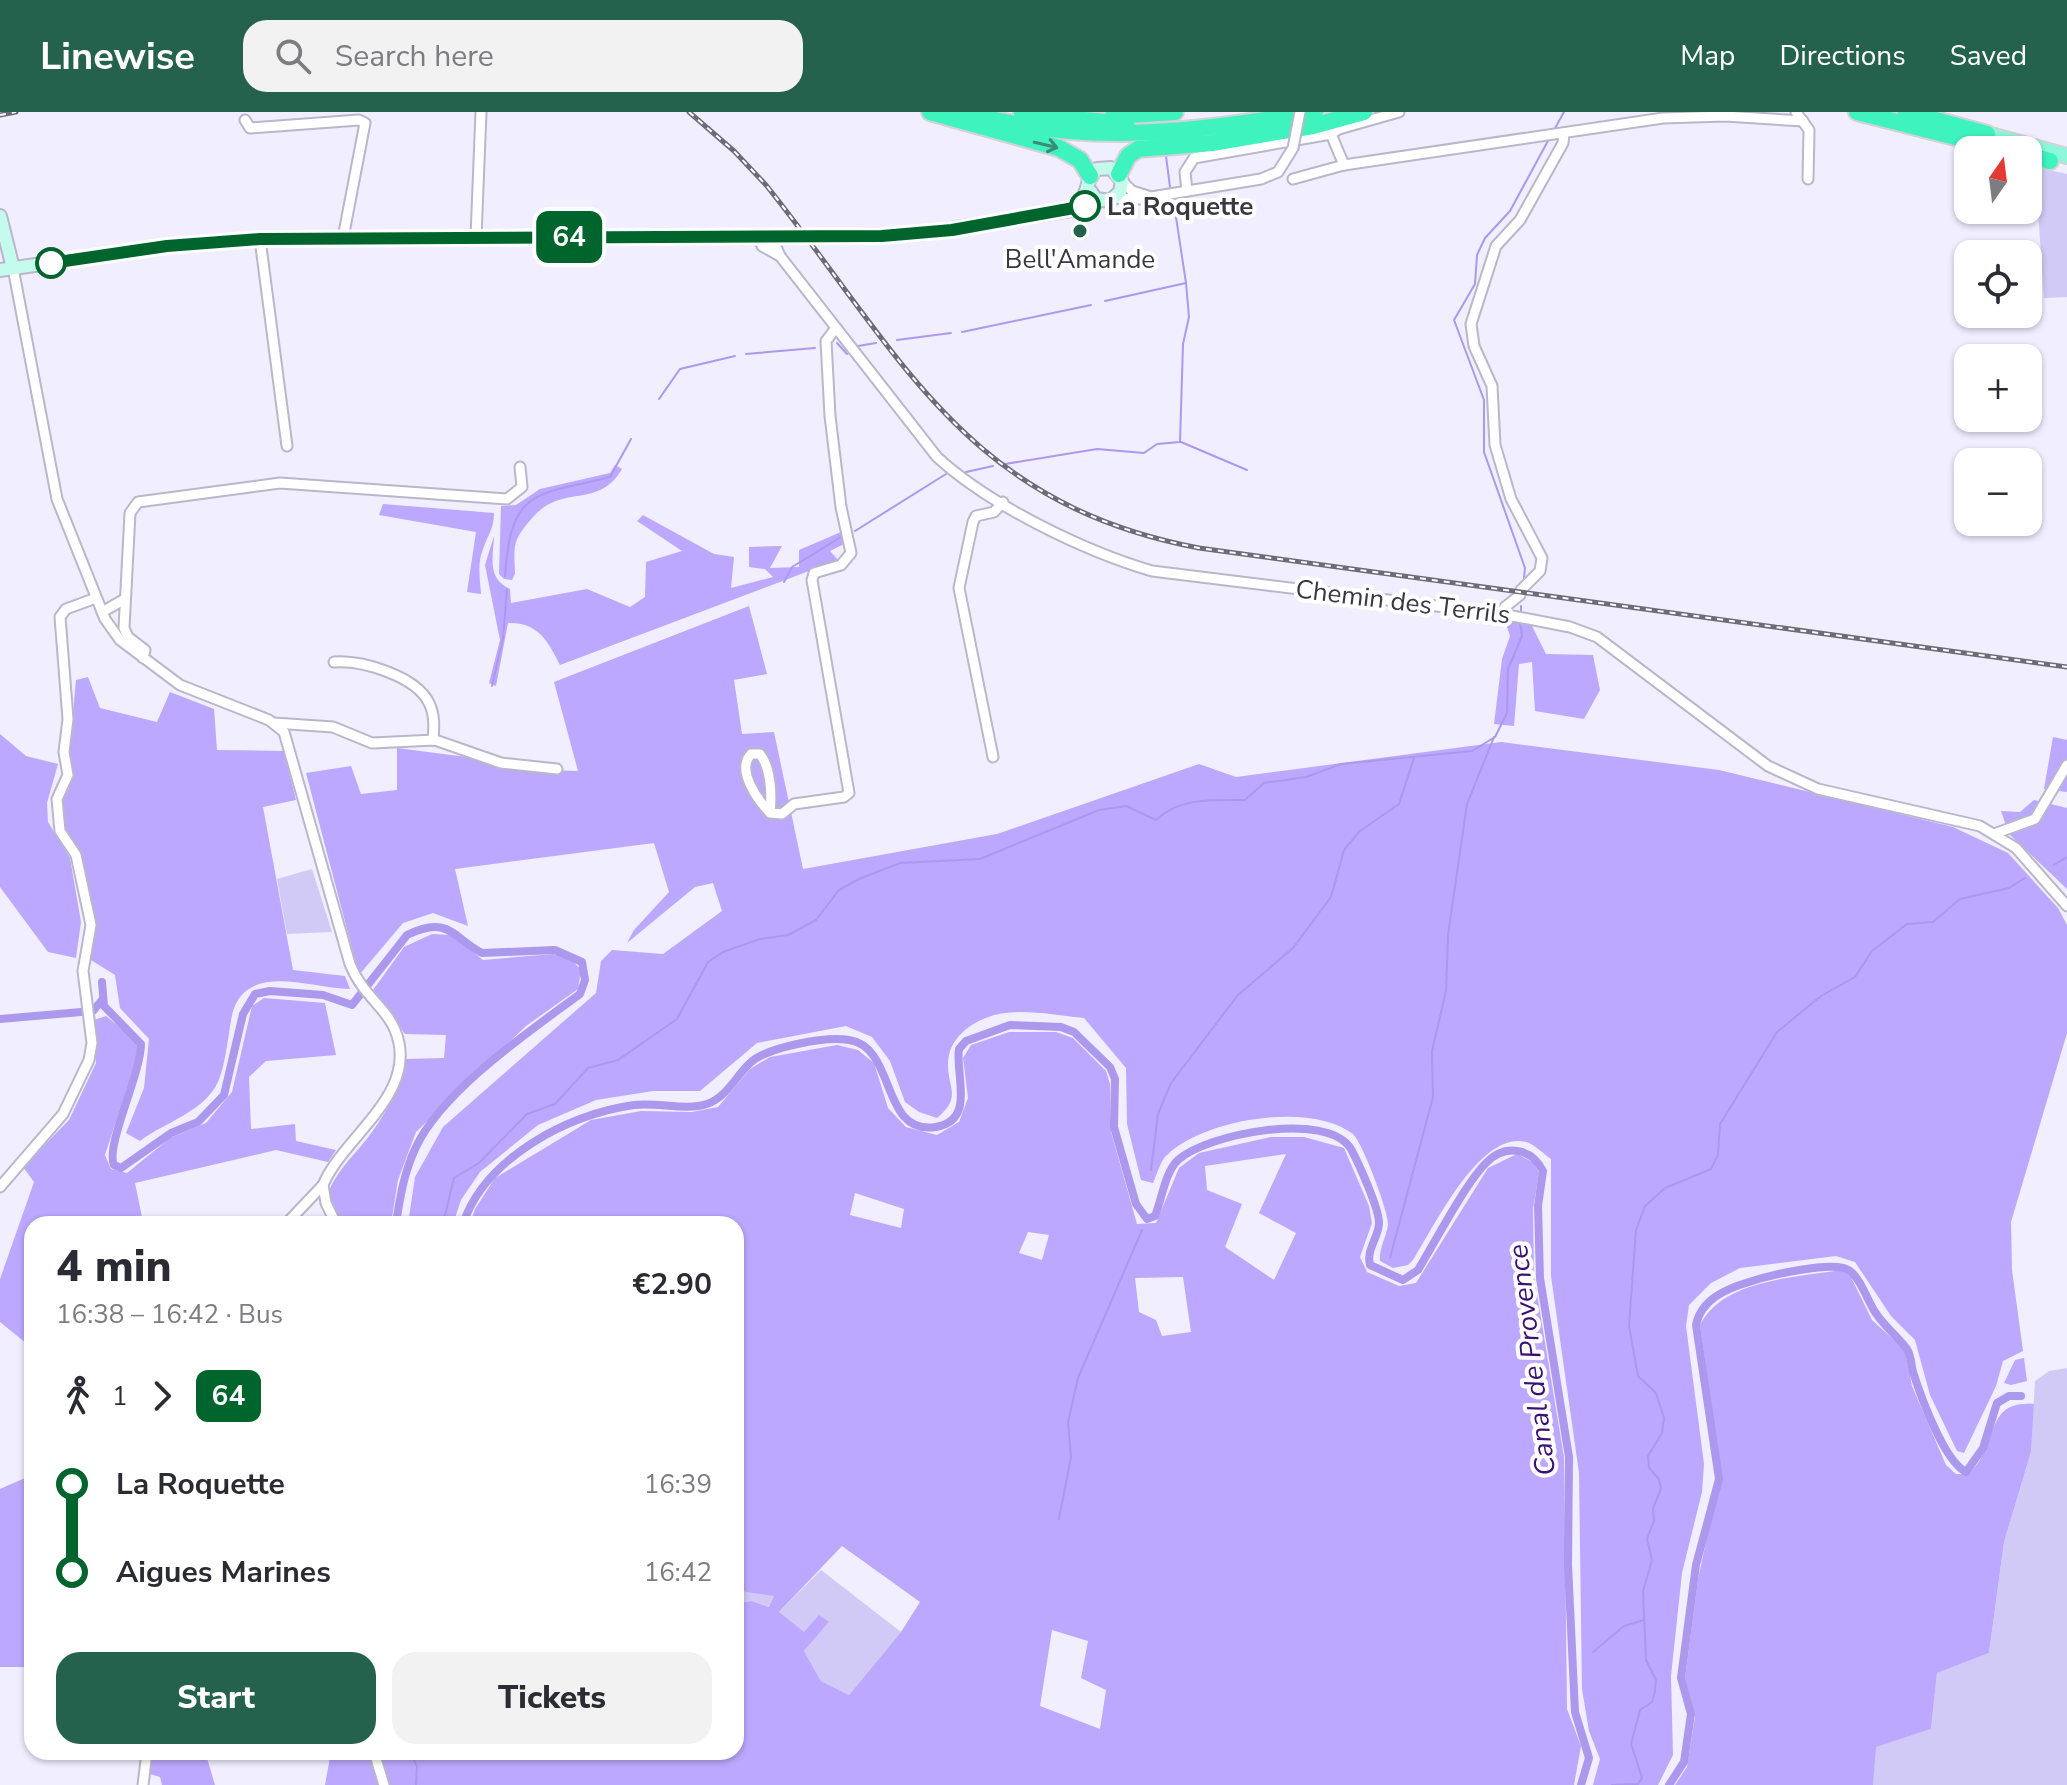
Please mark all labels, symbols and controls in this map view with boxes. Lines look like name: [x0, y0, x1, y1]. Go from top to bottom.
search box: [243, 20, 803, 92]
text: Linewise: [40, 31, 195, 82]
icon: search: [271, 34, 315, 78]
text: Search here: [335, 36, 494, 77]
text: Map: [1680, 37, 1735, 75]
text: Directions: [1779, 37, 1906, 75]
text: Saved: [1950, 37, 2027, 75]
north arrow: [1954, 136, 2042, 224]
map controls: [1954, 136, 2042, 536]
one-way arrow: [1033, 138, 1059, 153]
place label: La Roquette: [1107, 189, 1253, 224]
marker: La Roquette: [1070, 191, 1100, 221]
line badge: 64: [533, 211, 605, 263]
text: 64: [552, 218, 586, 256]
marker: Bell'Amande: [1071, 222, 1089, 240]
button: locate: [1954, 240, 2042, 328]
place label: Bell'Amande: [1005, 242, 1155, 277]
unlabelled marker: [36, 248, 66, 278]
button: +: [1954, 344, 2042, 432]
button: −: [1954, 448, 2042, 536]
street label: Chemin des Terrils: [1294, 571, 1512, 633]
text: 4 min: [56, 1237, 172, 1297]
water label: Canal de Provence: [1499, 1242, 1565, 1478]
text: €2.90: [633, 1264, 712, 1305]
text: 16:38 – 16:42 · Bus: [56, 1297, 283, 1332]
icon: walk: [56, 1374, 100, 1418]
icon: forward: [140, 1374, 184, 1418]
text: 64: [212, 1377, 245, 1415]
text: 1: [112, 1379, 128, 1414]
text: La Roquette: [116, 1464, 285, 1505]
text: 16:39: [644, 1467, 712, 1502]
text: Aigues Marines: [116, 1552, 331, 1593]
text: 16:42: [644, 1555, 712, 1590]
button: Start: [56, 1652, 376, 1744]
button: Tickets: [392, 1652, 712, 1744]

